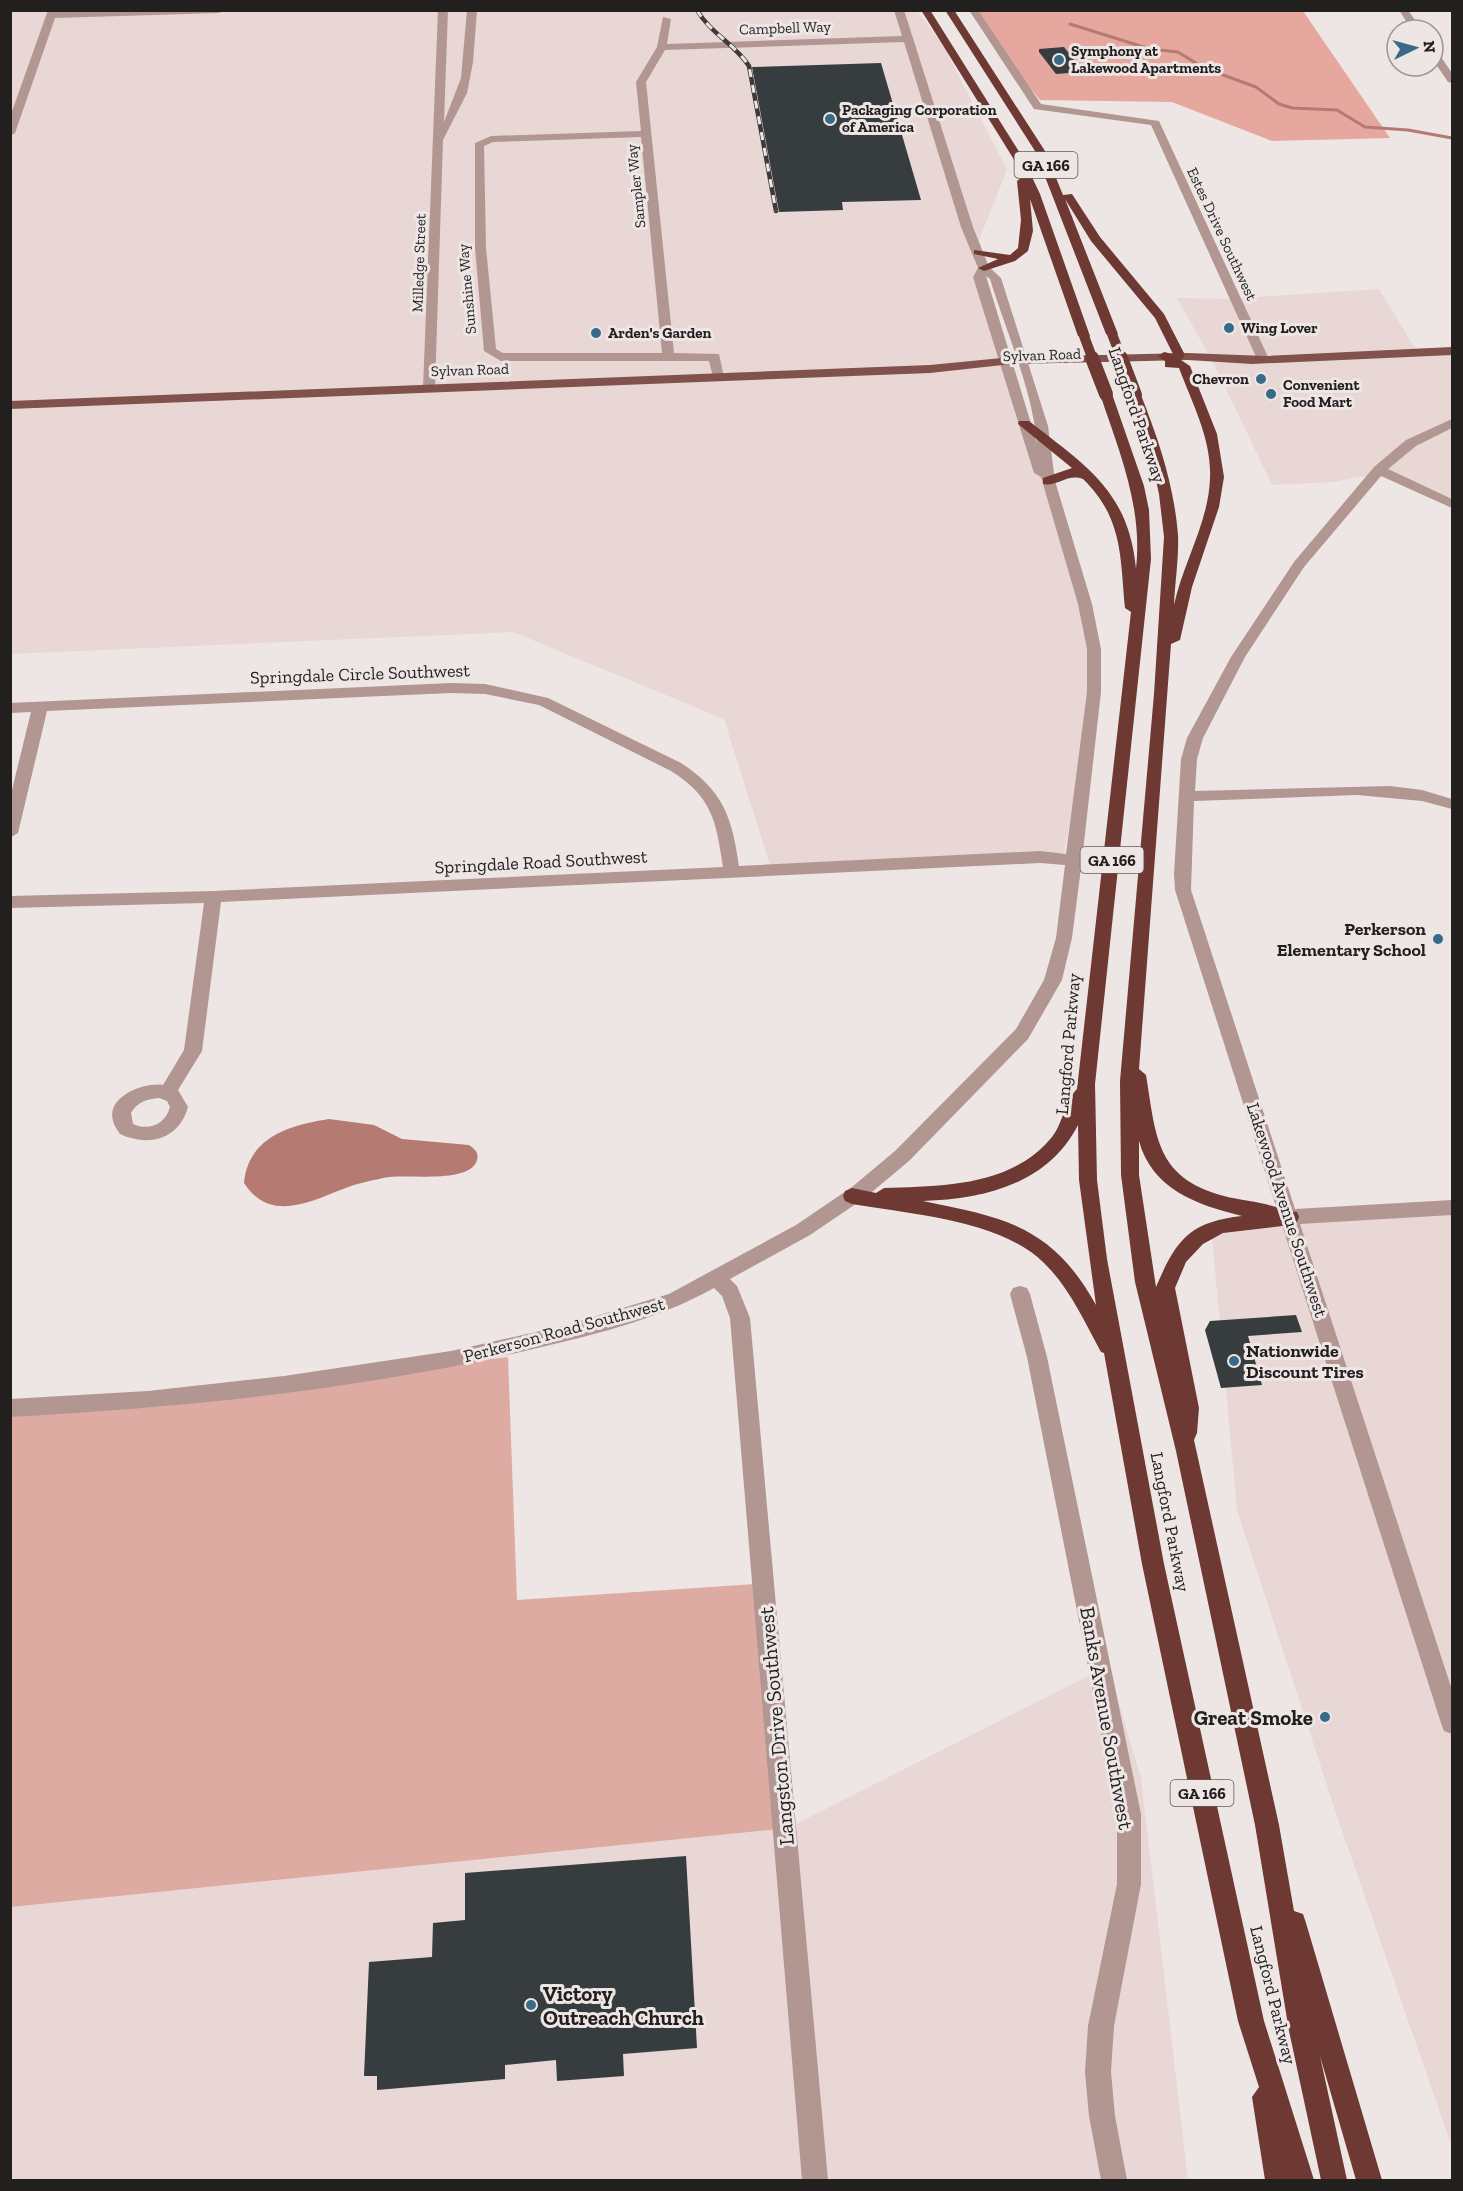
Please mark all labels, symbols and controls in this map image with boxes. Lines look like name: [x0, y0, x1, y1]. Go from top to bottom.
street label: Campbell Way: [739, 17, 832, 39]
north arrow: [1385, 18, 1445, 78]
text: N: [1419, 40, 1439, 54]
place label: Symphony at Lakewood Apartments: [1071, 42, 1221, 77]
marker: Symphony at Lakewood Apartments: [1052, 53, 1066, 67]
place label: Packaging Corporation of America: [842, 101, 997, 136]
marker: Packaging Corporation of America: [823, 112, 837, 126]
street label: Sampler Way: [623, 143, 649, 229]
road number: GA 166: [1014, 152, 1078, 178]
street label: Estes Drive Southwest: [1183, 164, 1261, 304]
street label: Milledge Street: [408, 213, 430, 313]
street label: Sunshine Way: [454, 243, 480, 335]
place label: Wing Lover: [1241, 319, 1318, 337]
marker: Wing Lover: [1222, 321, 1236, 335]
place label: Arden's Garden: [608, 324, 711, 342]
marker: Arden's Garden: [589, 326, 603, 340]
street label: Langford Parkway: [1103, 344, 1171, 487]
street label: Sylvan Road: [1003, 345, 1082, 365]
street label: Sylvan Road: [431, 360, 510, 380]
place label: Chevron: [1192, 370, 1249, 388]
marker: Chevron: [1254, 372, 1268, 386]
place label: Convenient Food Mart: [1283, 376, 1361, 411]
marker: Convenient Food Mart: [1264, 387, 1278, 401]
street label: Springdale Circle Southwest: [250, 659, 471, 689]
street label: Springdale Road Southwest: [434, 845, 648, 879]
road number: GA 166: [1080, 847, 1144, 873]
place label: Perkerson Elementary School: [1277, 918, 1426, 961]
marker: Perkerson Elementary School: [1431, 932, 1445, 946]
street label: Langford Parkway: [1051, 971, 1085, 1116]
street label: Lakewood Avenue Southwest: [1242, 1100, 1332, 1320]
street label: Perkerson Road Southwest: [461, 1292, 667, 1367]
place label: Nationwide Discount Tires: [1246, 1340, 1364, 1383]
marker: Nationwide Discount Tires: [1227, 1354, 1241, 1368]
street label: Langford Parkway: [1146, 1450, 1195, 1595]
street label: Langston Drive Southwest: [753, 1605, 799, 1846]
street label: Banks Avenue Southwest: [1075, 1605, 1139, 1832]
place label: Great Smoke: [1194, 1705, 1313, 1730]
marker: Great Smoke: [1318, 1710, 1332, 1724]
road number: GA 166: [1170, 1780, 1234, 1806]
street label: Langford Parkway: [1245, 1923, 1301, 2067]
place label: Victory Outreach Church: [543, 1981, 704, 2030]
marker: Victory Outreach Church: [524, 1998, 538, 2012]

